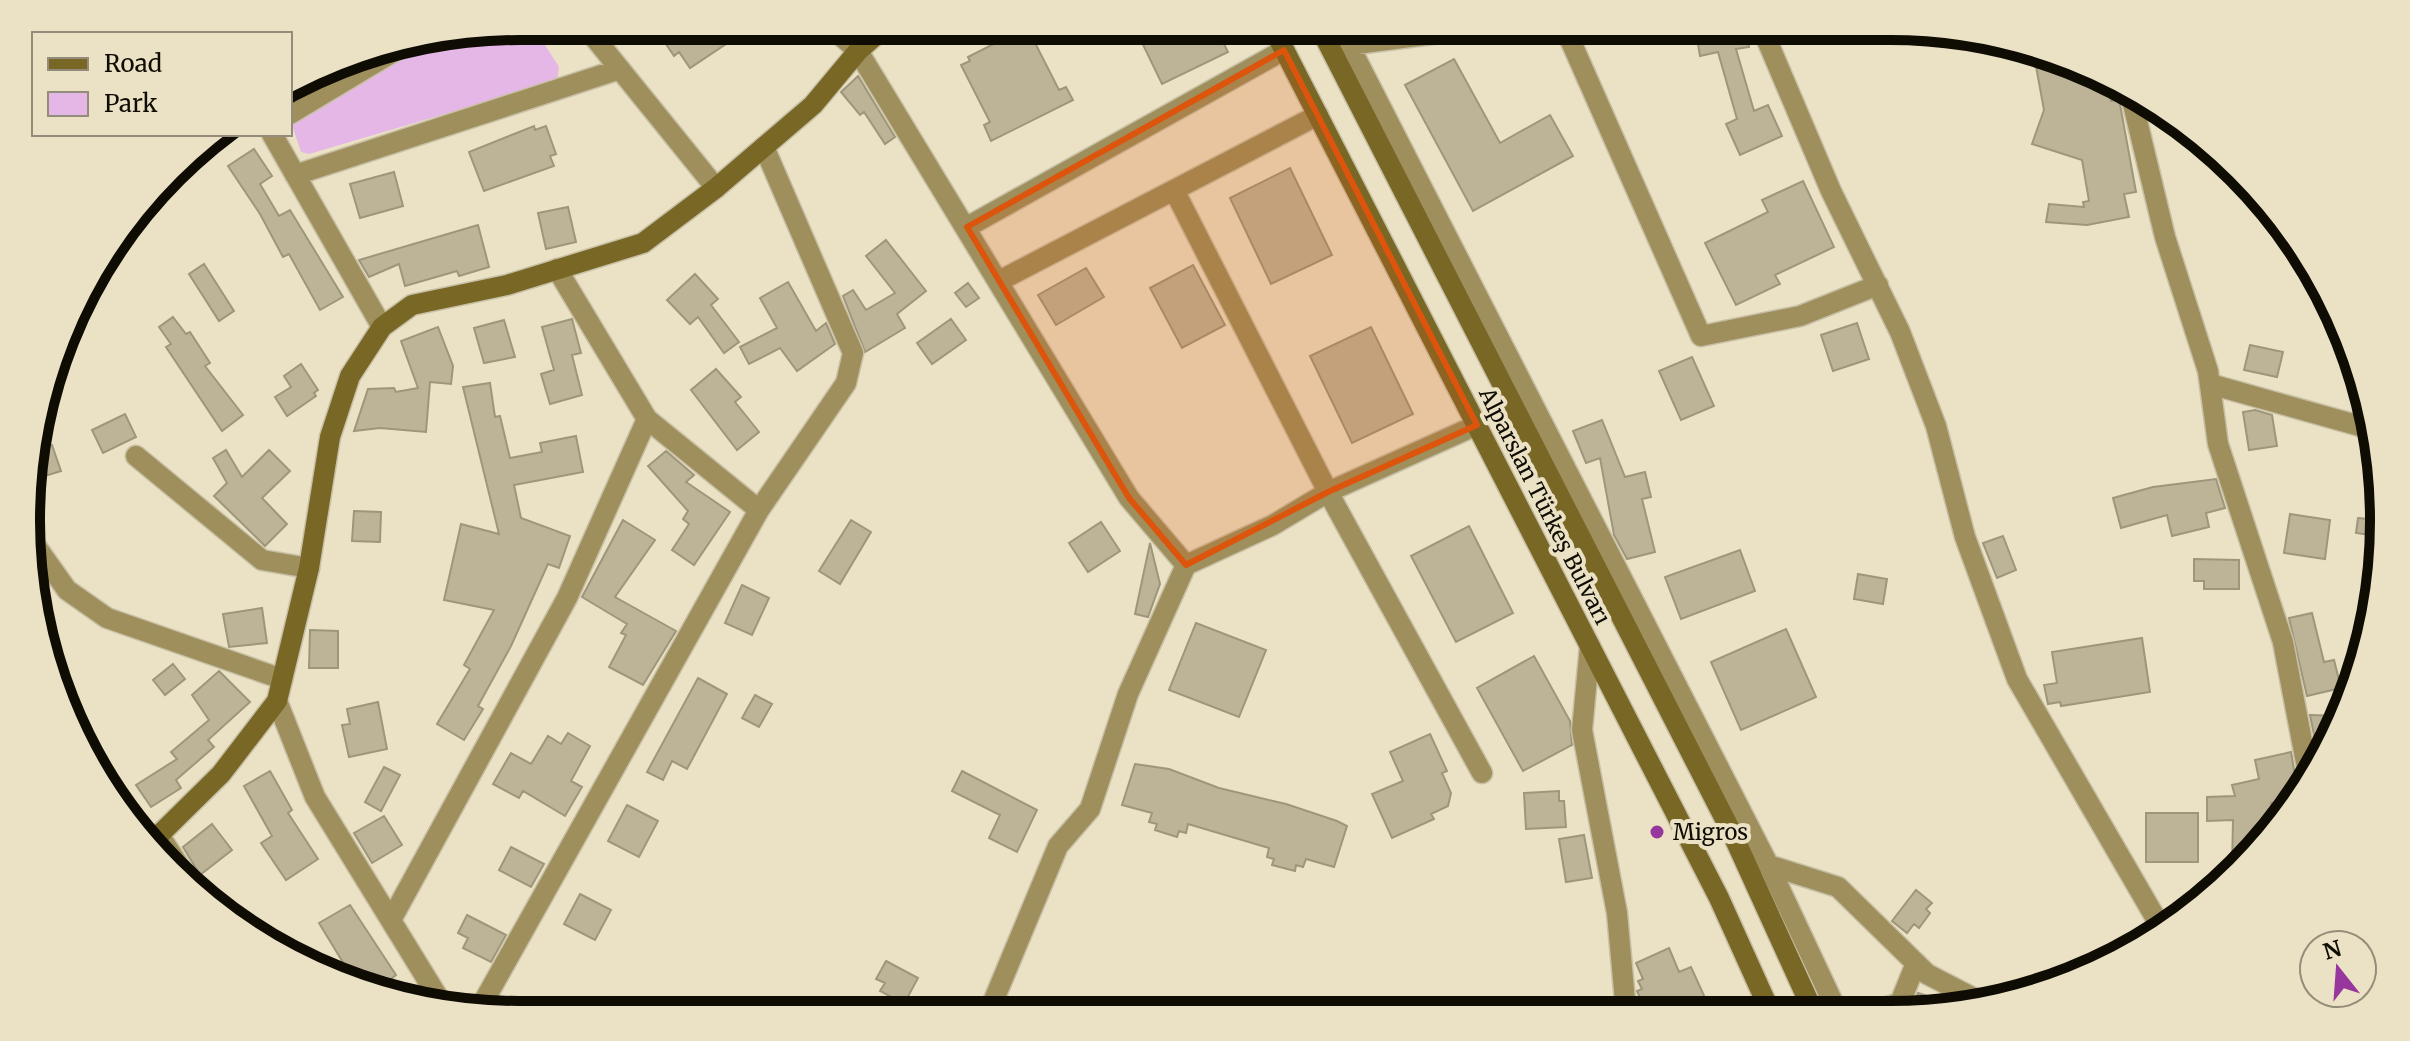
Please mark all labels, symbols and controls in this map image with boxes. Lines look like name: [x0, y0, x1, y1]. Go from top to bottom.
legend: [32, 32, 292, 136]
text: Road: [104, 48, 162, 79]
text: Park: [104, 88, 158, 119]
street label: Alparslan Türkeş Bulvarı: [1473, 382, 1617, 629]
place label: Migros: [1673, 818, 1748, 846]
marker: Migros: [1648, 823, 1666, 841]
north arrow: [2298, 929, 2378, 1009]
text: N: [2320, 934, 2345, 966]

